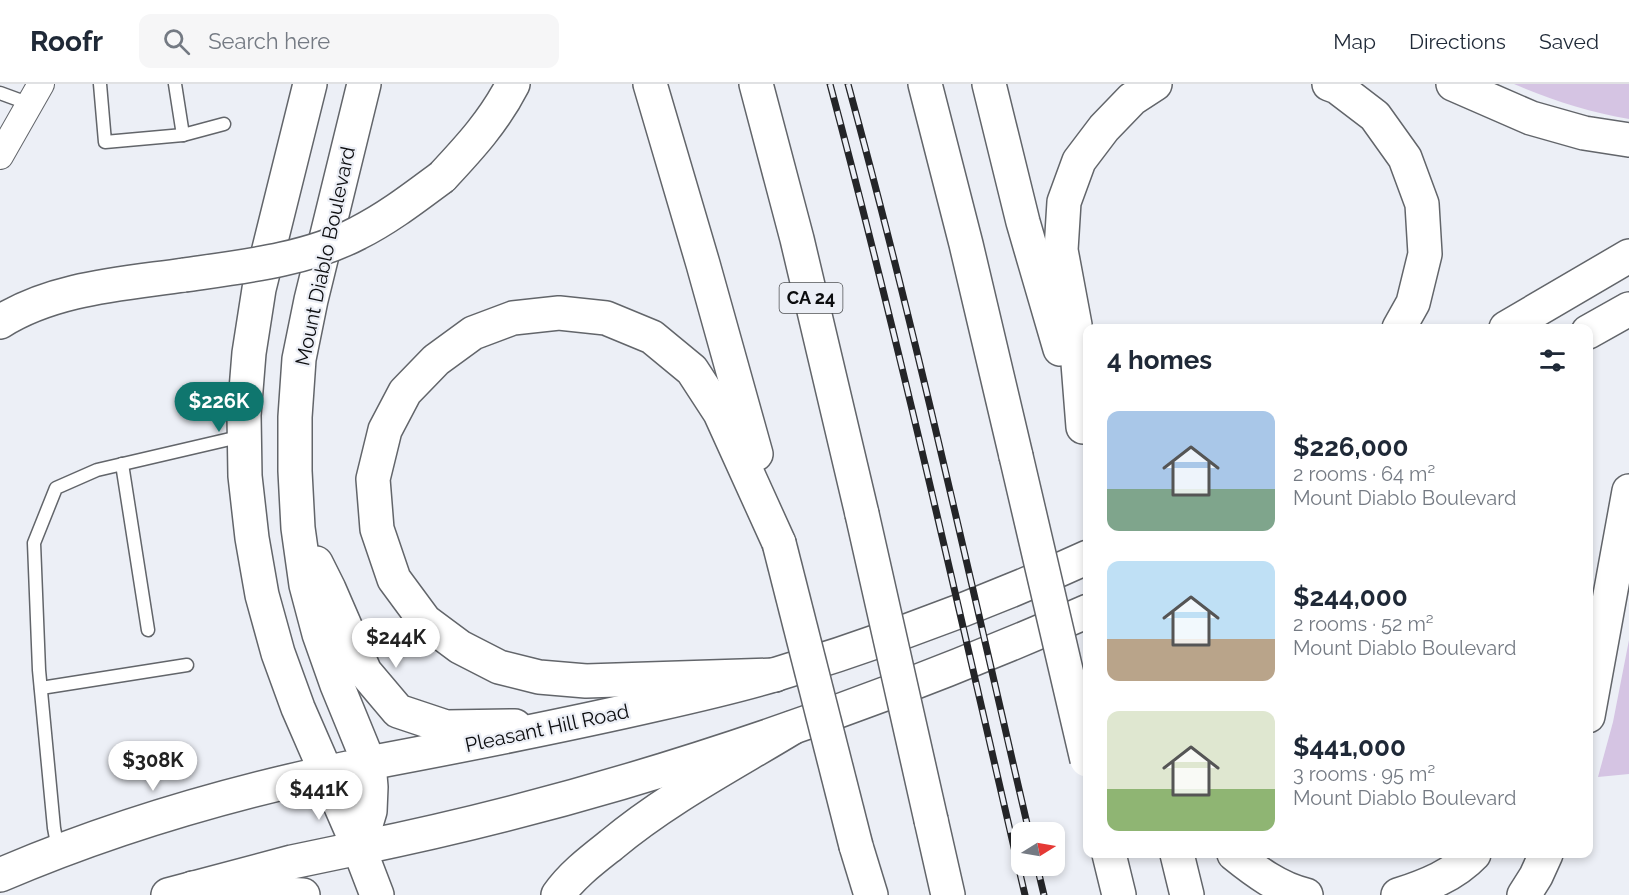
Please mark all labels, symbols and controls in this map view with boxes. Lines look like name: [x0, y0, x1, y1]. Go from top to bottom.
search box: [139, 14, 559, 68]
text: Roofr: [30, 25, 103, 58]
icon: search: [160, 25, 193, 58]
text: Search here: [208, 28, 330, 54]
text: Map: [1333, 29, 1376, 54]
text: Directions: [1409, 29, 1506, 54]
text: Saved: [1539, 29, 1599, 54]
street label: Mount Diablo Boulevard: [290, 144, 360, 368]
road number: CA 24: [780, 283, 842, 313]
icon: filters: [1536, 344, 1569, 377]
text: 4 homes: [1107, 345, 1212, 375]
pin: $226K: [177, 382, 261, 433]
text: $226K: [189, 389, 249, 413]
text: $226,000: [1293, 432, 1409, 462]
icon: home: [1155, 435, 1227, 507]
text: 2 rooms · 64 m²: [1293, 462, 1435, 486]
text: Mount Diablo Boulevard: [1293, 486, 1516, 510]
text: $244,000: [1293, 582, 1408, 612]
icon: home: [1155, 585, 1227, 657]
text: 2 rooms · 52 m²: [1293, 612, 1434, 636]
pin: $244K: [354, 618, 438, 669]
text: $244K: [366, 625, 426, 649]
text: Mount Diablo Boulevard: [1293, 636, 1516, 660]
street label: Pleasant Hill Road: [463, 699, 631, 757]
text: $441,000: [1293, 732, 1406, 762]
icon: home: [1155, 735, 1227, 807]
pin: $308K: [111, 741, 195, 792]
text: $308K: [122, 748, 184, 772]
text: 3 rooms · 95 m²: [1293, 762, 1435, 786]
pin: $441K: [277, 770, 361, 821]
text: $441K: [290, 777, 348, 801]
text: Mount Diablo Boulevard: [1293, 786, 1516, 810]
north arrow: [1011, 822, 1065, 876]
map controls: [1011, 822, 1065, 876]

